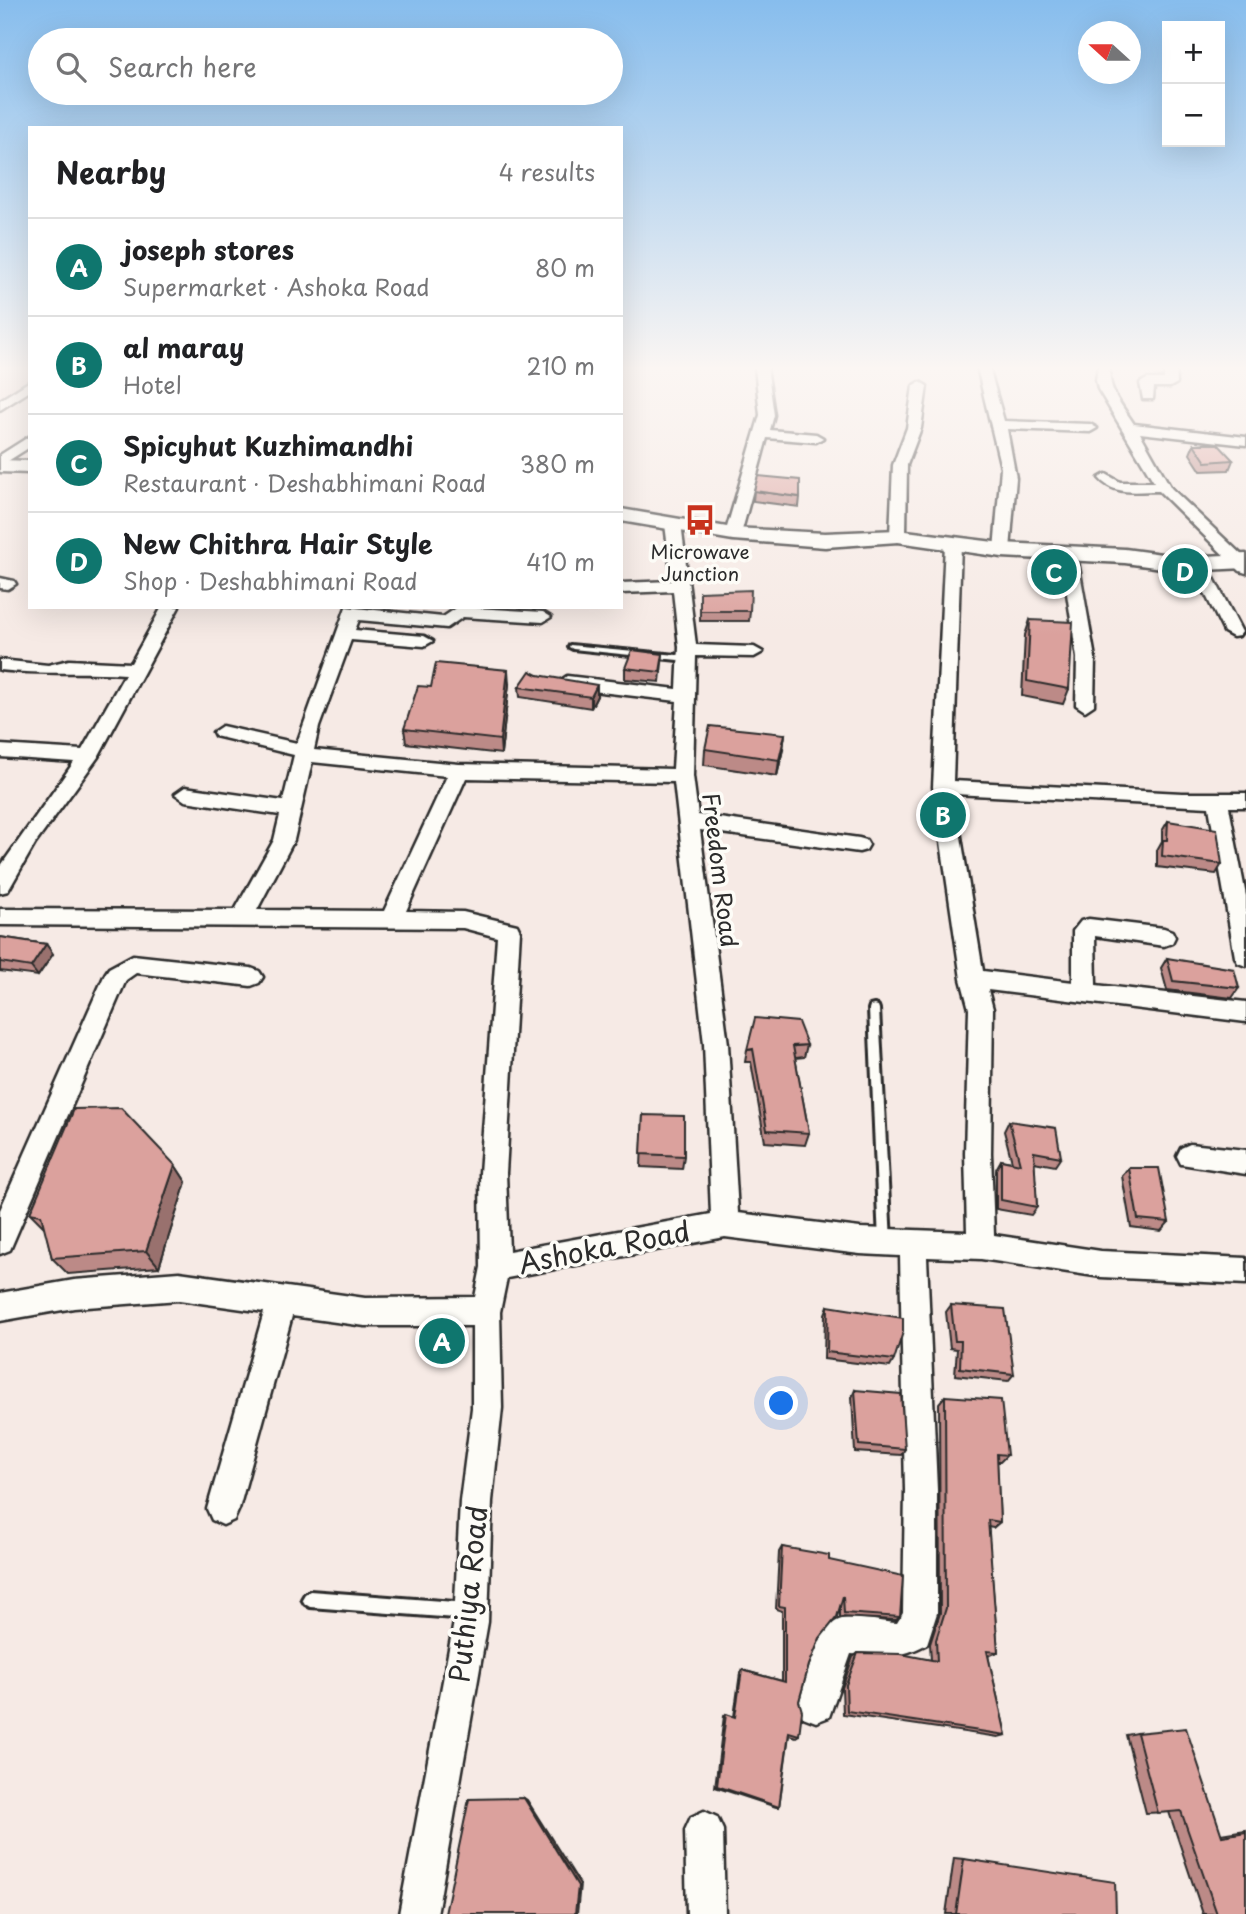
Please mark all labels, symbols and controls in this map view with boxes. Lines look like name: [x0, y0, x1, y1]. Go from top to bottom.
north arrow: [1078, 21, 1141, 84]
map controls: [1162, 21, 1225, 147]
button: +: [1162, 21, 1225, 84]
search box: [28, 28, 623, 105]
text: Search here: [108, 47, 257, 86]
icon: search: [52, 48, 90, 86]
button: −: [1162, 84, 1225, 147]
text: Nearby: [56, 149, 166, 194]
text: 4 results: [499, 154, 595, 189]
text: joseph stores: [123, 230, 294, 269]
text: A: [70, 250, 88, 285]
text: 80 m: [535, 250, 595, 285]
text: Supermarket · Ashoka Road: [123, 269, 429, 304]
text: al maray: [123, 328, 244, 367]
text: B: [71, 348, 87, 383]
text: 210 m: [527, 348, 595, 383]
text: Hotel: [123, 367, 182, 402]
text: Spicyhut Kuzhimandhi: [123, 426, 413, 465]
text: C: [70, 446, 88, 481]
text: 380 m: [520, 446, 595, 481]
text: Restaurant · Deshabhimani Road: [123, 465, 486, 500]
bus stop icon: Microwave Junction: [683, 503, 717, 537]
text: New Chithra Hair Style: [123, 524, 433, 563]
place label: Microwave Junction: [651, 537, 749, 587]
text: D: [70, 544, 88, 579]
text: 410 m: [526, 544, 595, 579]
pin: D: [1162, 545, 1208, 597]
pin: C: [1031, 546, 1077, 598]
text: Shop · Deshabhimani Road: [123, 563, 418, 598]
pin: B: [920, 789, 966, 841]
street label: Freedom Road: [694, 791, 748, 949]
street label: Ashoka Road: [515, 1208, 693, 1284]
pin: A: [419, 1315, 465, 1367]
your location: [764, 1386, 798, 1420]
street label: Puthiya Road: [436, 1503, 498, 1685]

